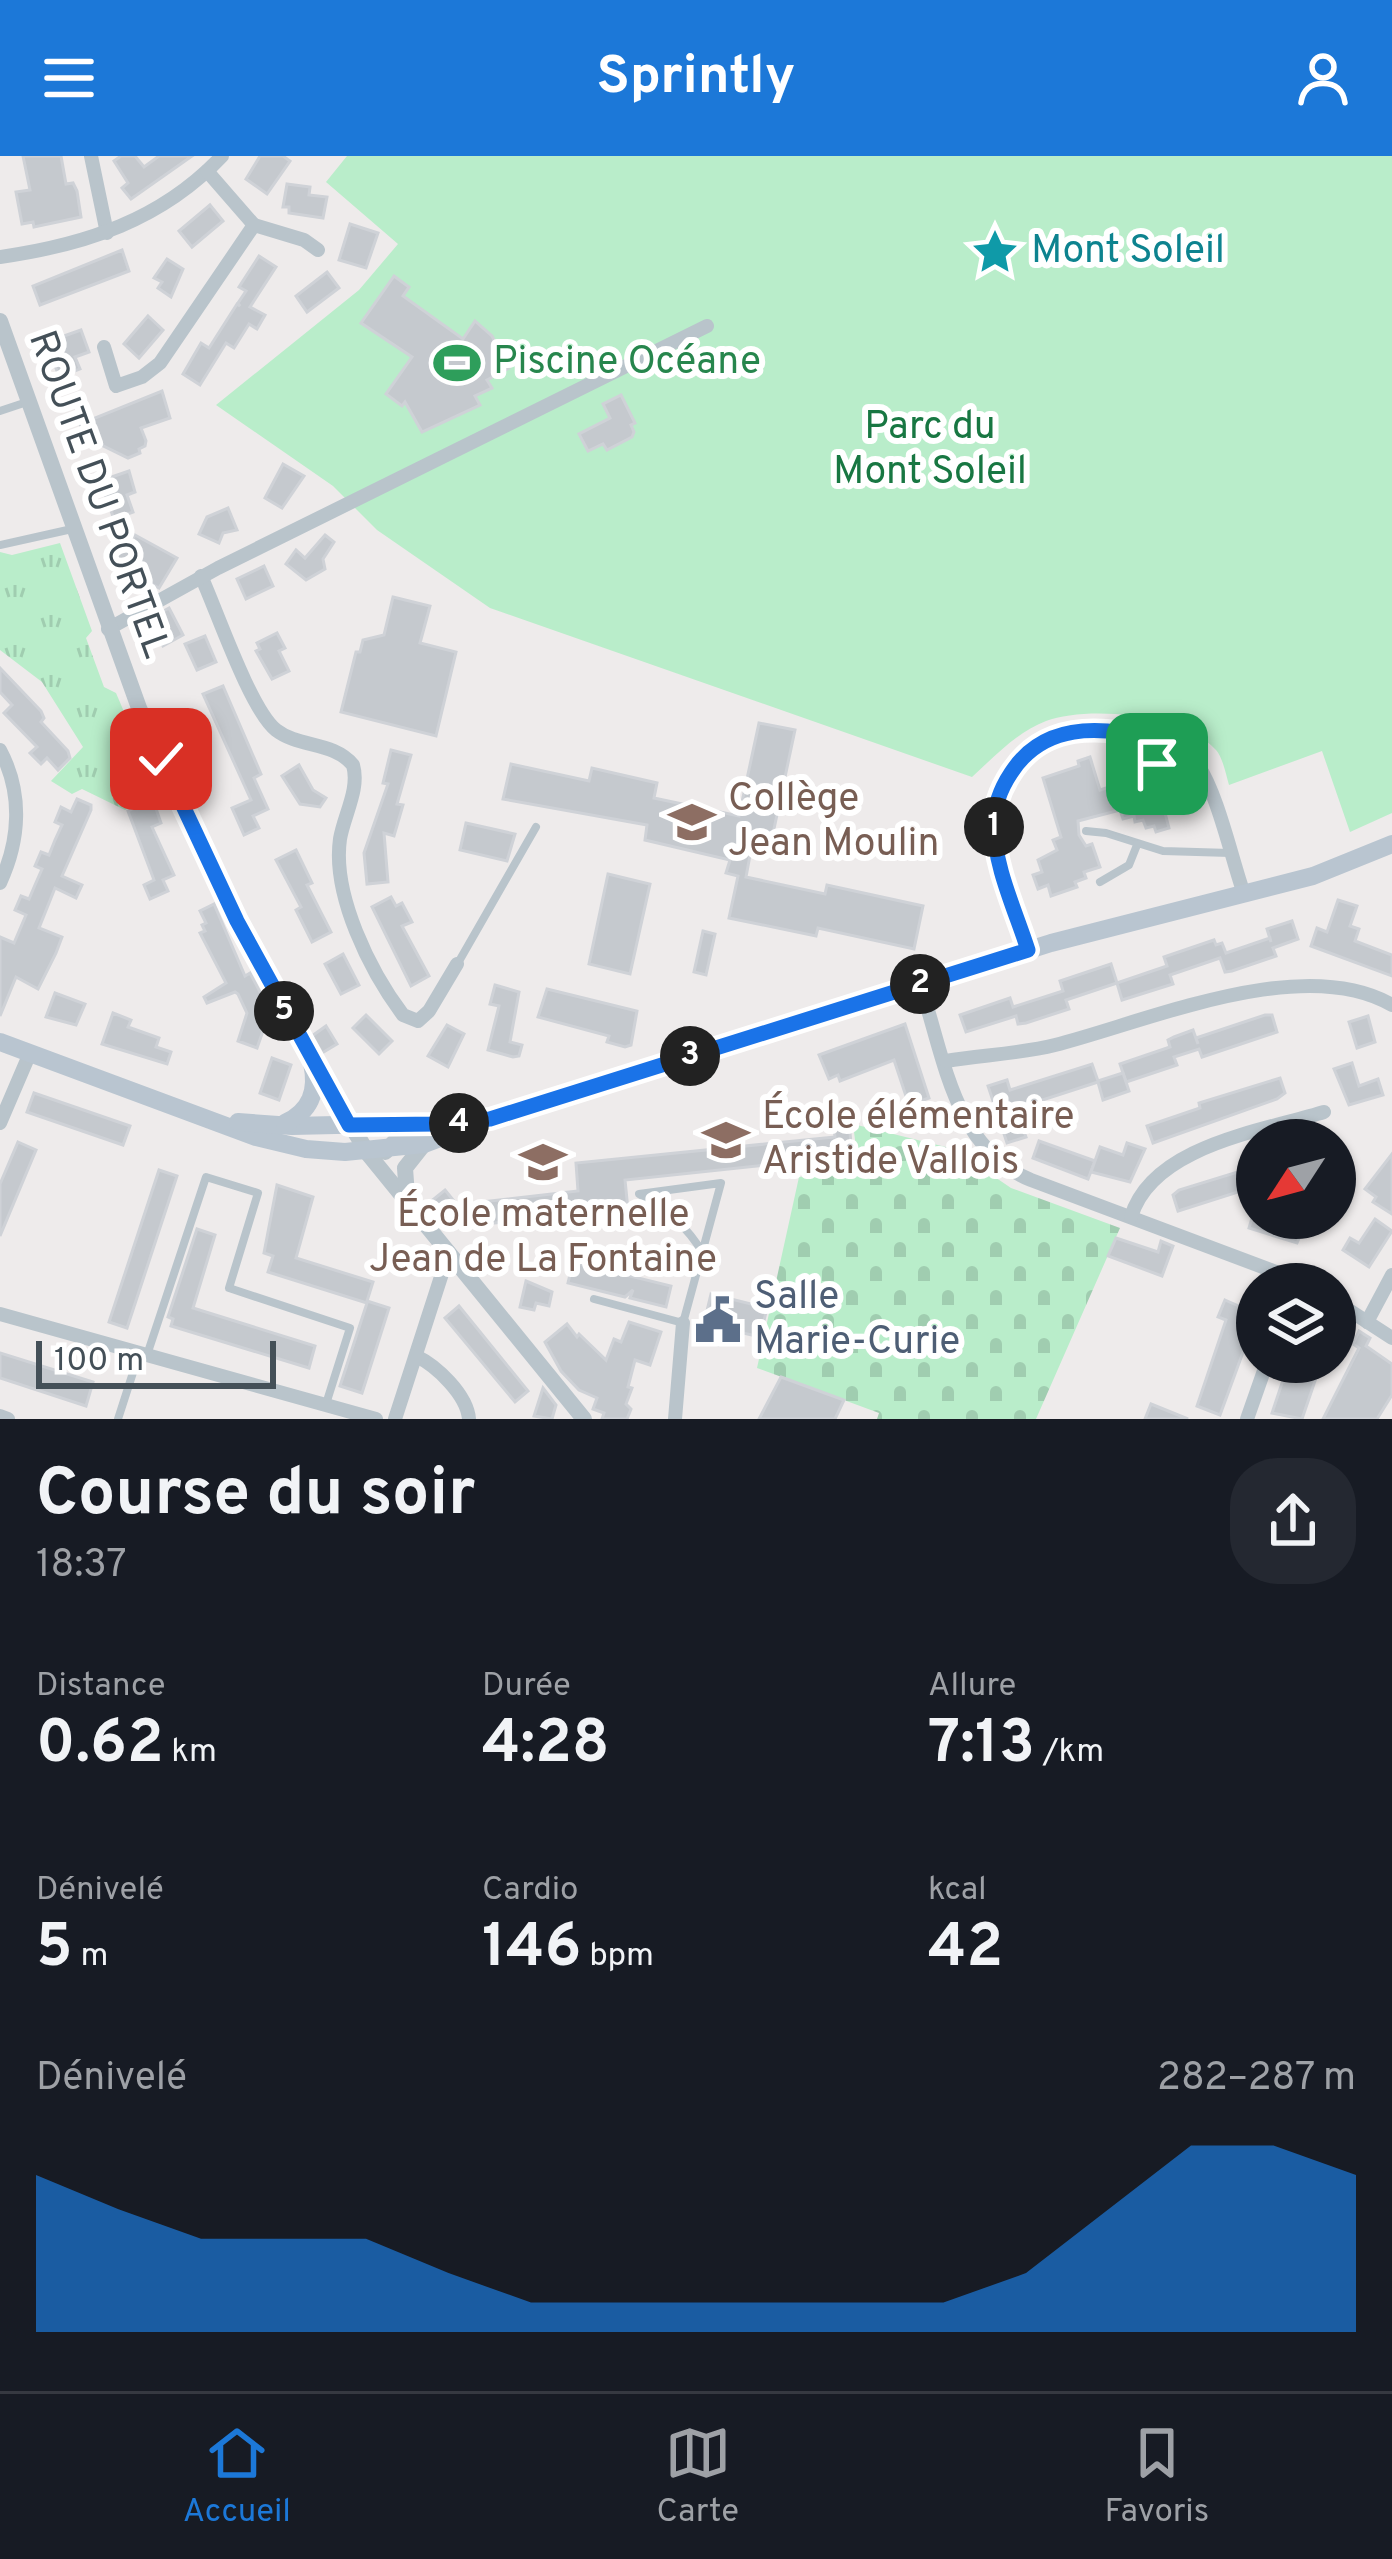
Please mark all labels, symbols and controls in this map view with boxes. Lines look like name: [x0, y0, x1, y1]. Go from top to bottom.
text: Sprintly: [597, 44, 796, 113]
icon: menu: [36, 45, 102, 111]
icon: person: [1290, 45, 1356, 111]
place icon: Mont Soleil: [970, 227, 1020, 277]
place label: Mont Soleil: [1031, 228, 1225, 277]
street label: ROUTE DU PORTEL: [15, 325, 179, 665]
sports icon: Piscine Océane: [432, 338, 482, 388]
place label: Piscine Océane: [493, 339, 761, 388]
park label: Parc du Mont Soleil: [833, 404, 1027, 498]
pin: [110, 708, 212, 810]
pin: [1106, 713, 1208, 815]
icon: check: [128, 726, 194, 792]
icon: arrive: [1124, 731, 1190, 797]
place label: Collège Jean Moulin: [728, 776, 939, 870]
school or university icon: Collège Jean Moulin: [667, 797, 717, 847]
pin: 1: [964, 797, 1024, 857]
text: 1: [987, 806, 1001, 848]
pin: 2: [890, 954, 950, 1014]
text: 2: [910, 963, 930, 1005]
pin: 5: [254, 981, 314, 1041]
text: 5: [274, 990, 294, 1032]
pin: 3: [660, 1026, 720, 1086]
text: 3: [680, 1035, 700, 1077]
place label: École élémentaire Aristide Vallois: [762, 1091, 1074, 1188]
pin: 4: [429, 1093, 489, 1153]
text: 4: [448, 1102, 470, 1144]
school or university icon: École élémentaire Aristide Vallois: [701, 1115, 751, 1165]
north arrow: [1236, 1119, 1356, 1239]
map controls: [1236, 1119, 1356, 1383]
school or university icon: École maternelle Jean de La Fontaine: [518, 1137, 568, 1187]
place label: École maternelle Jean de La Fontaine: [369, 1189, 717, 1286]
button: layers: [1236, 1263, 1356, 1383]
place label: Salle Marie-Curie: [754, 1274, 960, 1368]
public building icon: Salle Marie-Curie: [693, 1295, 743, 1345]
scale bar: [36, 1335, 276, 1388]
text: 100 m: [54, 1341, 144, 1383]
text: Course du soir: [36, 1455, 476, 1538]
button: share: [1230, 1458, 1356, 1584]
text: 18:37: [36, 1542, 127, 1591]
text: Distance: [36, 1666, 166, 1708]
text: Durée: [482, 1666, 571, 1708]
text: Allure: [928, 1666, 1016, 1708]
text: 0.62: [36, 1708, 164, 1784]
text: 4:28: [482, 1708, 610, 1784]
text: 7:13: [928, 1708, 1035, 1784]
text: km: [164, 1732, 217, 1774]
text: /km: [1035, 1732, 1104, 1774]
text: Dénivelé: [36, 1870, 164, 1912]
text: Cardio: [482, 1870, 579, 1912]
text: kcal: [928, 1870, 987, 1912]
text: 5: [36, 1912, 73, 1988]
text: 146: [482, 1912, 581, 1988]
text: 42: [928, 1912, 1003, 1988]
text: m: [73, 1936, 108, 1978]
text: bpm: [581, 1936, 654, 1978]
text: Dénivelé: [36, 2055, 187, 2104]
text: 282–287 m: [1157, 2055, 1356, 2104]
tab: Accueil: [183, 2420, 291, 2534]
tab: Carte: [657, 2420, 739, 2534]
tab: Favoris: [1105, 2420, 1209, 2534]

